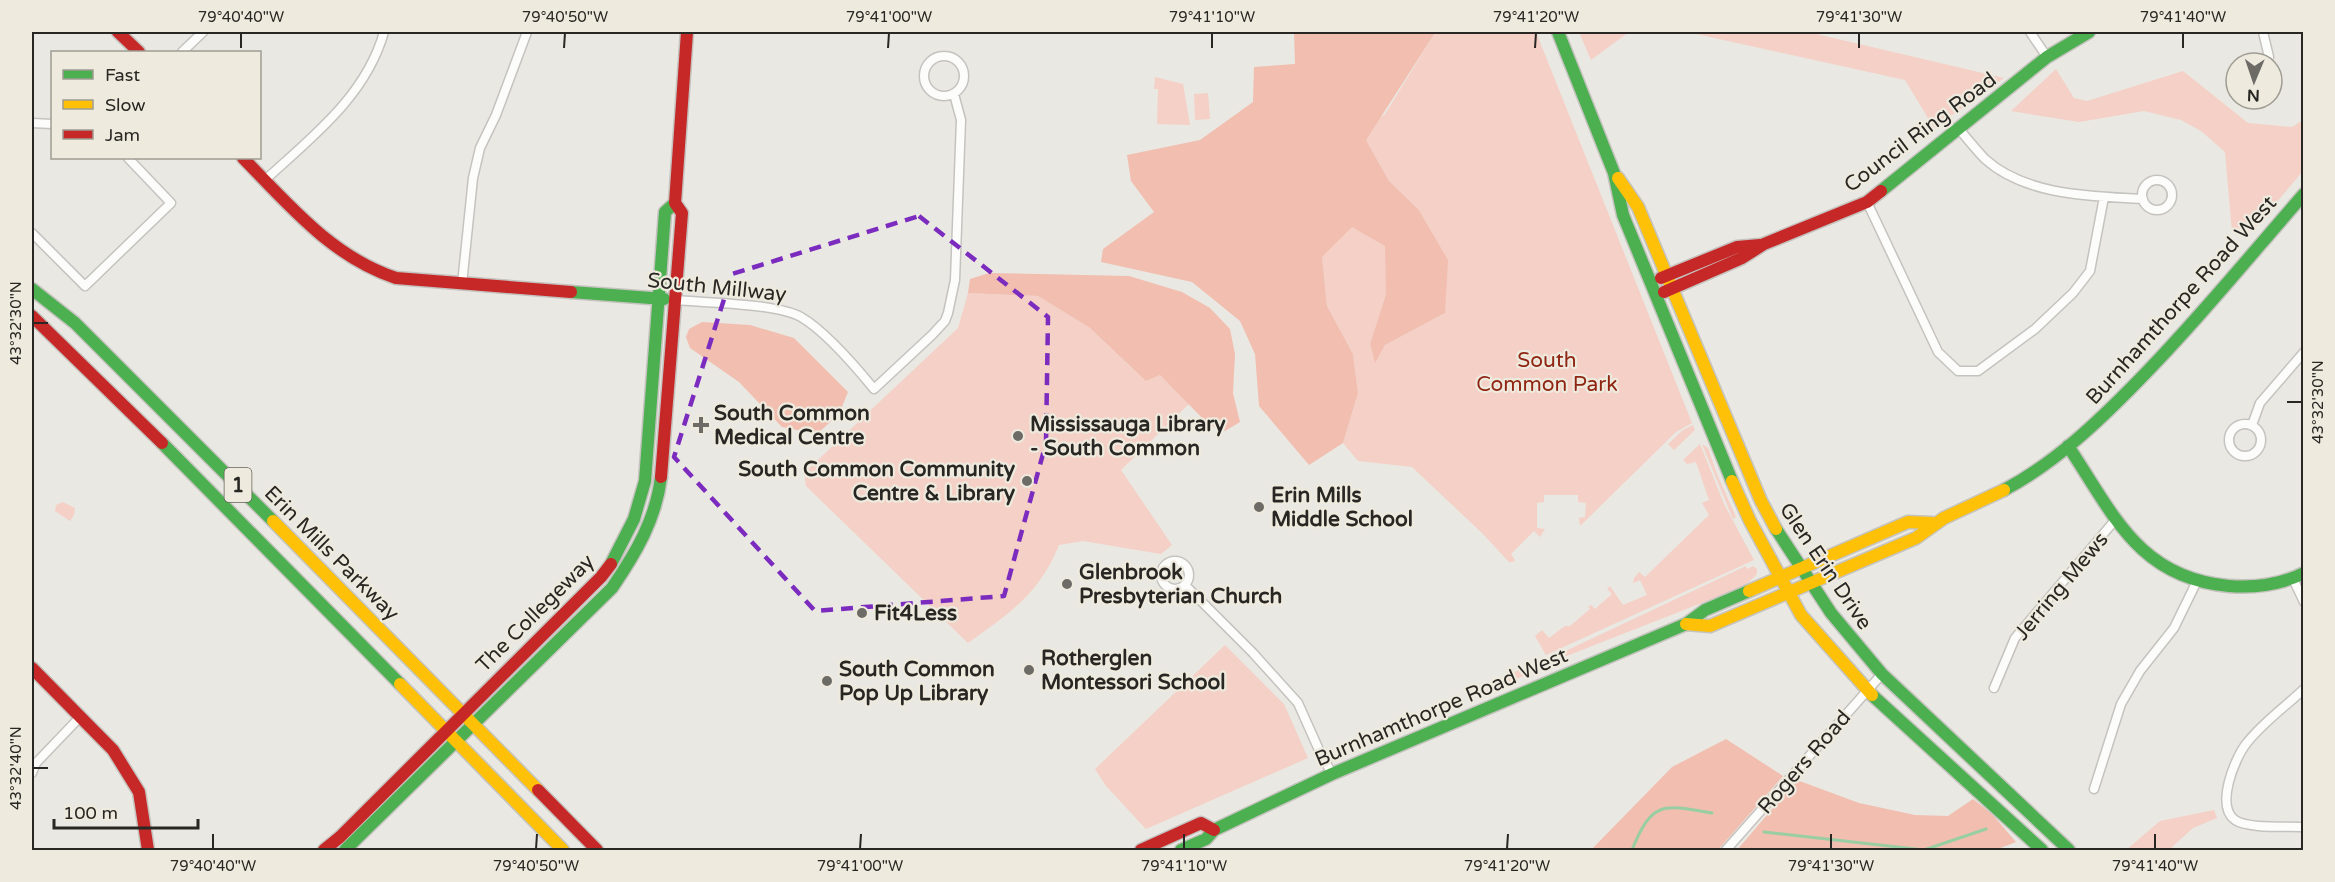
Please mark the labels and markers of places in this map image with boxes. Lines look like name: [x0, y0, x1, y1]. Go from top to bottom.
place label: South Common Medical Centre: [714, 401, 870, 450]
place label: Mississauga Library - South Common: [1030, 412, 1226, 461]
marker: South Common Medical Centre: [692, 416, 710, 434]
marker: Mississauga Library - South Common: [1011, 429, 1025, 443]
place label: South Common Community Centre & Library: [738, 457, 1016, 506]
marker: South Common Community Centre & Library: [1020, 474, 1034, 488]
place label: Erin Mills Middle School: [1271, 483, 1413, 532]
marker: Erin Mills Middle School: [1252, 500, 1266, 514]
place label: Glenbrook Presbyterian Church: [1079, 560, 1282, 609]
marker: Glenbrook Presbyterian Church: [1060, 577, 1074, 591]
place label: Fit4Less: [874, 601, 957, 626]
marker: Fit4Less: [855, 606, 869, 620]
place label: Rotherglen Montessori School: [1041, 646, 1225, 695]
place label: South Common Pop Up Library: [839, 657, 995, 706]
marker: Rotherglen Montessori School: [1022, 663, 1036, 677]
marker: South Common Pop Up Library: [820, 674, 834, 688]

